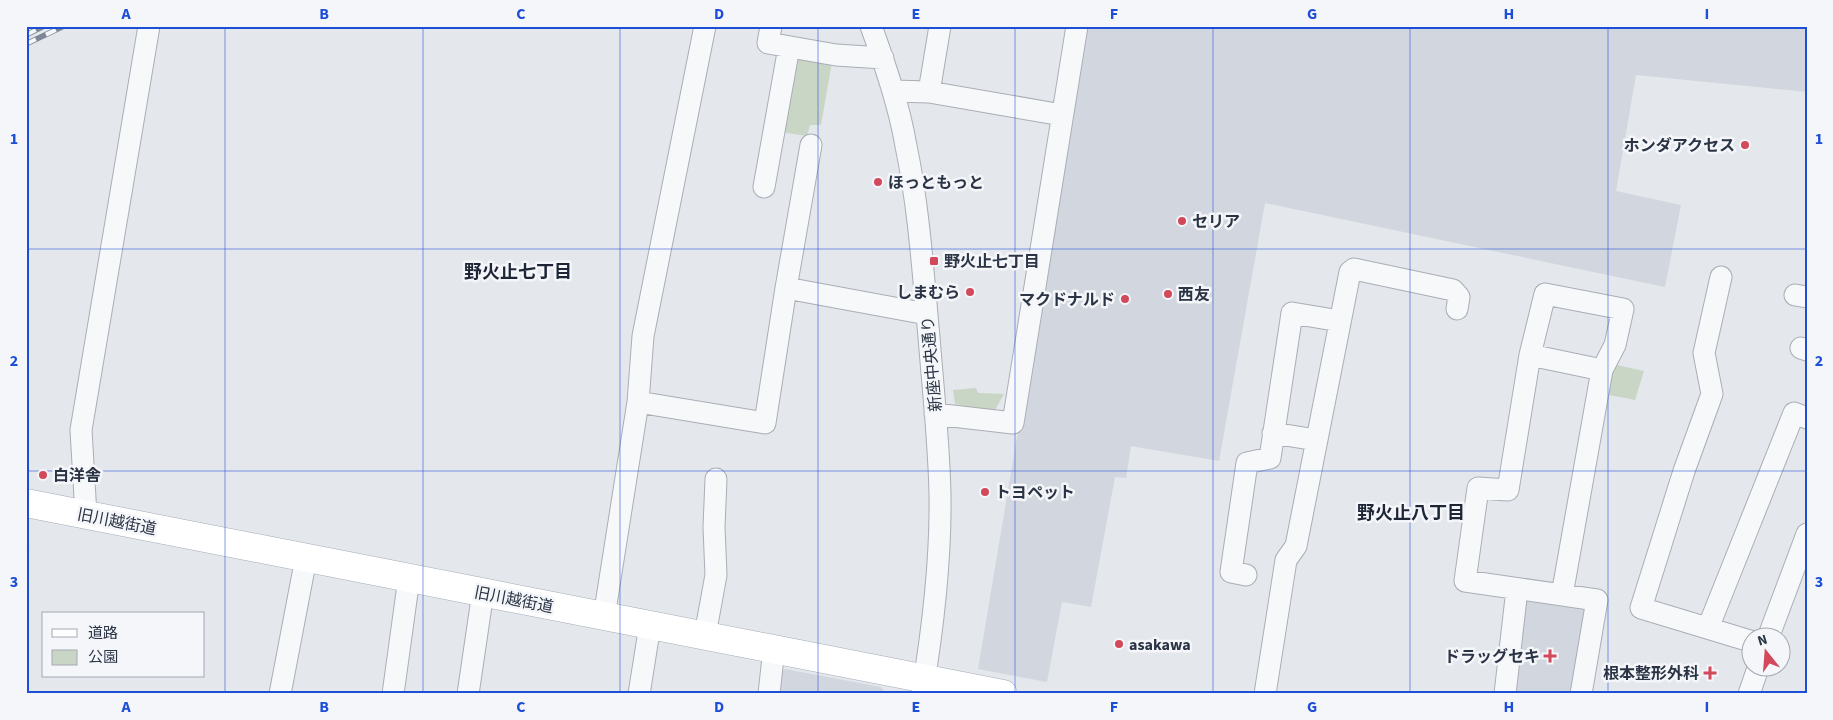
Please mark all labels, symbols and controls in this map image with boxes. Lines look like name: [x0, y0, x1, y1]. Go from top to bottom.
text: A: [120, 3, 131, 25]
text: B: [319, 3, 329, 25]
text: C: [516, 3, 526, 25]
text: D: [714, 3, 724, 25]
text: E: [912, 3, 920, 25]
text: F: [1110, 3, 1118, 25]
text: G: [1307, 3, 1317, 25]
text: H: [1504, 3, 1514, 25]
text: I: [1705, 3, 1709, 25]
text: 1: [10, 128, 18, 150]
text: 1: [1815, 128, 1823, 150]
place label: ホンダアクセス: [1624, 135, 1735, 157]
marker: ホンダアクセス: [1739, 139, 1751, 151]
place label: ほっともっと: [888, 172, 984, 194]
marker: ほっともっと: [872, 176, 884, 188]
place label: セリア: [1192, 211, 1240, 233]
marker: セリア: [1176, 215, 1188, 227]
place label: 野火止七丁目: [944, 251, 1040, 273]
marker: 野火止七丁目: [928, 255, 940, 267]
district label: 野火止七丁目: [464, 260, 572, 285]
place label: しまむら: [896, 282, 960, 304]
place label: 西友: [1178, 284, 1210, 306]
marker: しまむら: [964, 286, 976, 298]
marker: 西友: [1162, 288, 1174, 300]
place label: マクドナルド: [1019, 289, 1115, 311]
marker: マクドナルド: [1119, 293, 1131, 305]
street label: 新座中央通り: [917, 315, 947, 413]
text: 2: [10, 350, 18, 372]
text: 2: [1815, 350, 1823, 372]
place label: 白洋舎: [53, 465, 101, 487]
marker: 白洋舎: [37, 469, 49, 481]
place label: トヨペット: [995, 482, 1075, 504]
marker: トヨペット: [979, 486, 991, 498]
district label: 野火止八丁目: [1357, 501, 1465, 526]
street label: 旧川越街道: [75, 504, 158, 540]
text: 3: [10, 571, 18, 593]
text: 3: [1815, 571, 1823, 593]
street label: 旧川越街道: [472, 582, 555, 618]
legend: [42, 612, 205, 678]
text: 道路: [88, 623, 118, 644]
north arrow: [1740, 628, 1790, 678]
text: N: [1755, 630, 1770, 651]
place label: asakawa: [1129, 634, 1191, 656]
marker: asakawa: [1113, 638, 1125, 650]
place label: ドラッグセキ: [1444, 646, 1540, 668]
text: 公園: [88, 647, 118, 668]
marker: ドラッグセキ: [1544, 650, 1556, 662]
place label: 根本整形外科: [1603, 663, 1699, 685]
marker: 根本整形外科: [1703, 666, 1717, 680]
text: A: [120, 696, 131, 718]
text: B: [319, 696, 329, 718]
text: C: [516, 696, 526, 718]
text: D: [714, 696, 724, 718]
text: E: [912, 696, 920, 718]
text: F: [1110, 696, 1118, 718]
text: G: [1307, 696, 1317, 718]
text: H: [1504, 696, 1514, 718]
text: I: [1705, 696, 1709, 718]

